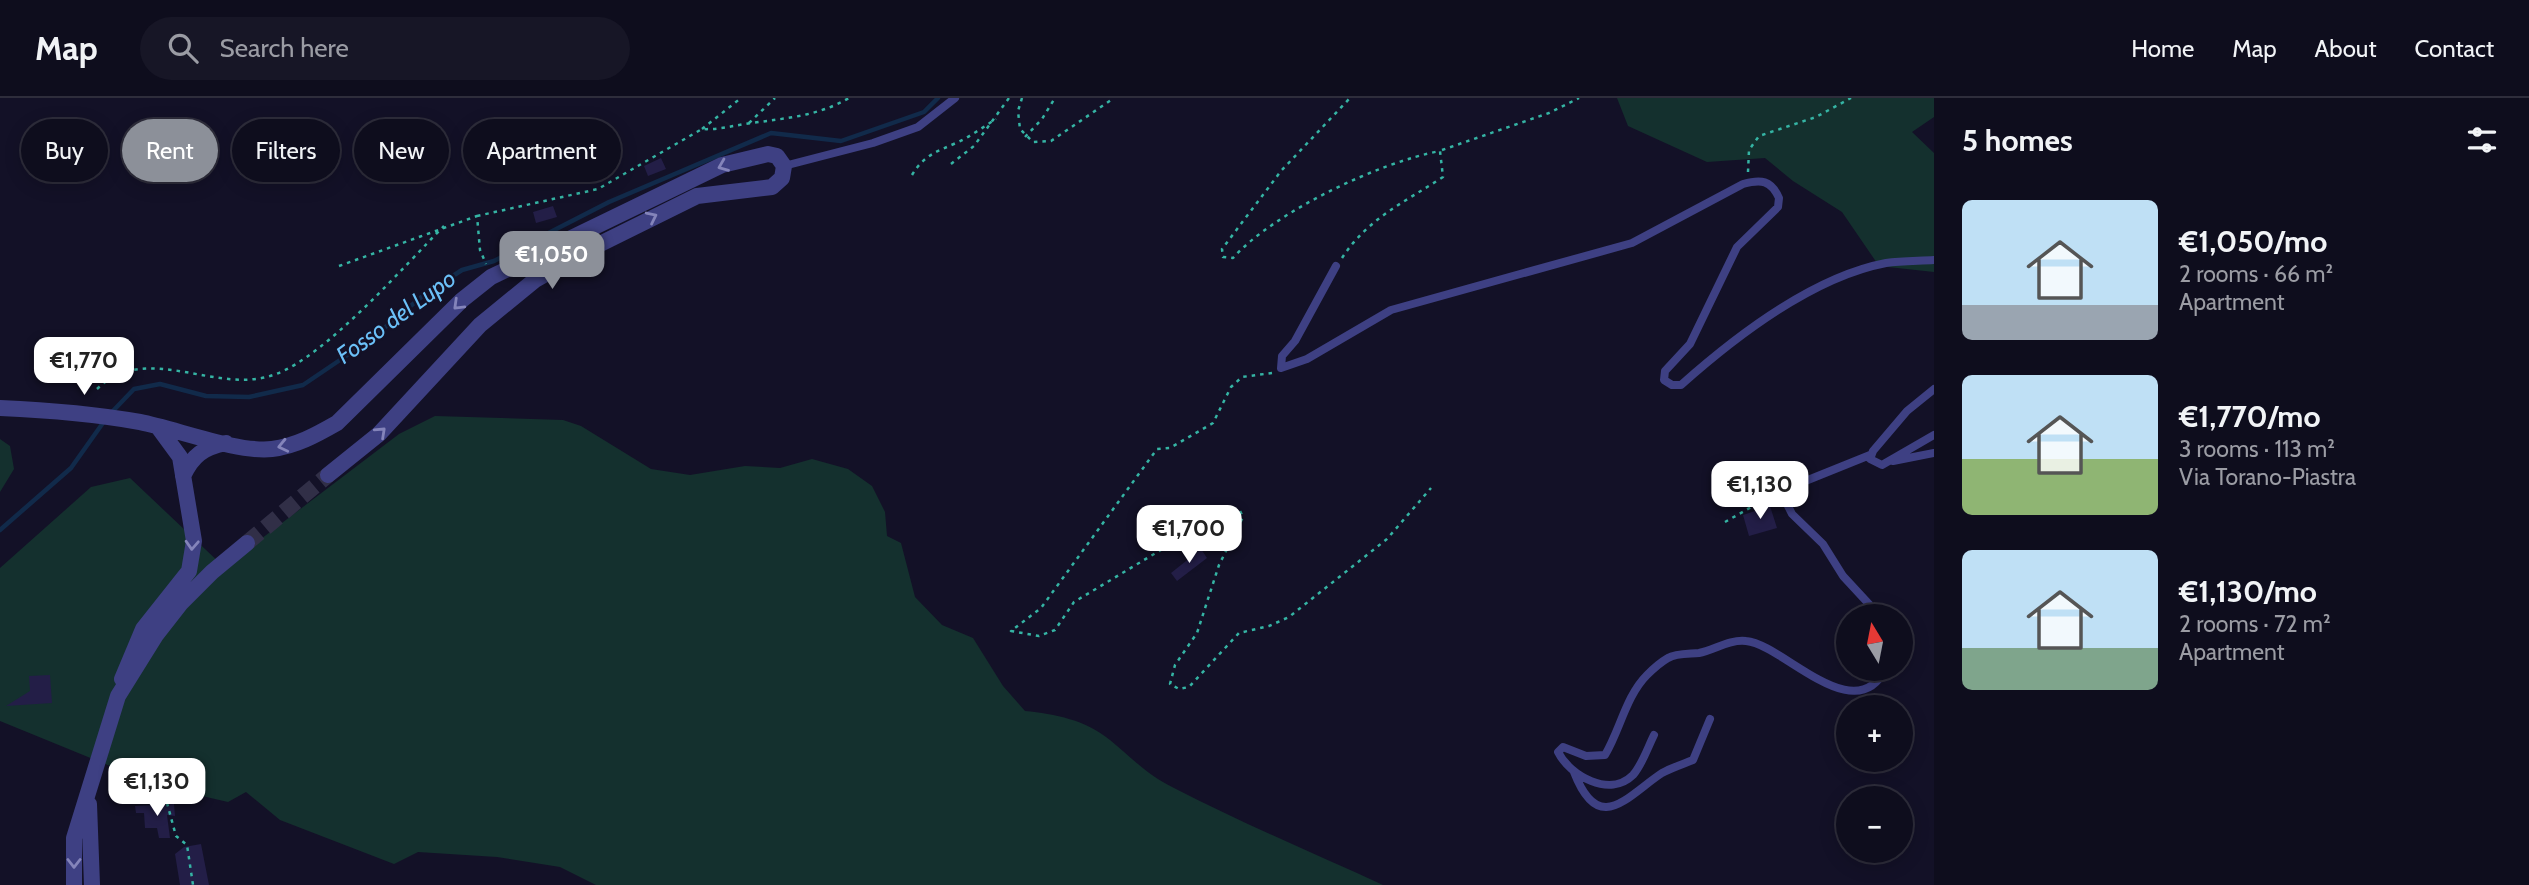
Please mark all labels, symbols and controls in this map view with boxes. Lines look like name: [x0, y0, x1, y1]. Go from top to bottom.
search box: [140, 17, 630, 80]
text: Map: [35, 28, 98, 68]
icon: search: [164, 29, 202, 67]
text: Search here: [220, 32, 349, 64]
text: Home: [2131, 34, 2194, 63]
text: Map: [2232, 34, 2277, 63]
text: About: [2315, 34, 2377, 63]
text: Contact: [2415, 34, 2494, 63]
chip: Buy: [21, 119, 108, 182]
chip: Rent: [122, 119, 218, 182]
chip: Filters: [232, 119, 340, 182]
chip: New: [354, 119, 449, 182]
chip: Apartment: [463, 119, 621, 182]
icon: filters: [2463, 121, 2501, 159]
text: 5 homes: [1962, 122, 2073, 159]
one-way arrow: [718, 157, 730, 171]
one-way arrow: [645, 212, 658, 226]
text: €1,050/mo: [2179, 223, 2327, 260]
icon: home: [2018, 228, 2102, 312]
pin: €1,050: [495, 232, 609, 291]
text: €1,050: [515, 240, 589, 268]
text: 2 rooms · 66 m²: [2179, 260, 2333, 288]
water label: Fosso del Lupo: [330, 263, 461, 370]
text: Apartment: [2179, 288, 2284, 316]
one-way arrow: [453, 297, 466, 309]
pin: €1,770: [27, 338, 141, 397]
text: €1,770: [50, 346, 118, 374]
text: €1,770/mo: [2179, 398, 2321, 435]
icon: home: [2018, 403, 2102, 487]
one-way arrow: [373, 427, 386, 440]
text: 3 rooms · 113 m²: [2179, 435, 2335, 463]
one-way arrow: [277, 438, 289, 452]
pin: €1,130: [1703, 462, 1817, 521]
text: Via Torano-Piastra: [2179, 463, 2356, 491]
text: €1,130: [1727, 470, 1793, 498]
pin: €1,700: [1132, 505, 1246, 565]
text: €1,700: [1153, 514, 1225, 542]
one-way arrow: [185, 539, 200, 550]
text: €1,130/mo: [2179, 573, 2317, 610]
icon: home: [2018, 578, 2102, 662]
north arrow: [1836, 604, 1913, 681]
map controls: [1836, 604, 1913, 863]
text: 2 rooms · 72 m²: [2179, 610, 2331, 638]
text: Apartment: [2179, 638, 2284, 666]
button: +: [1836, 695, 1913, 772]
pin: €1,130: [100, 758, 214, 818]
text: €1,130: [124, 767, 190, 795]
button: −: [1836, 786, 1913, 863]
one-way arrow: [66, 858, 82, 869]

